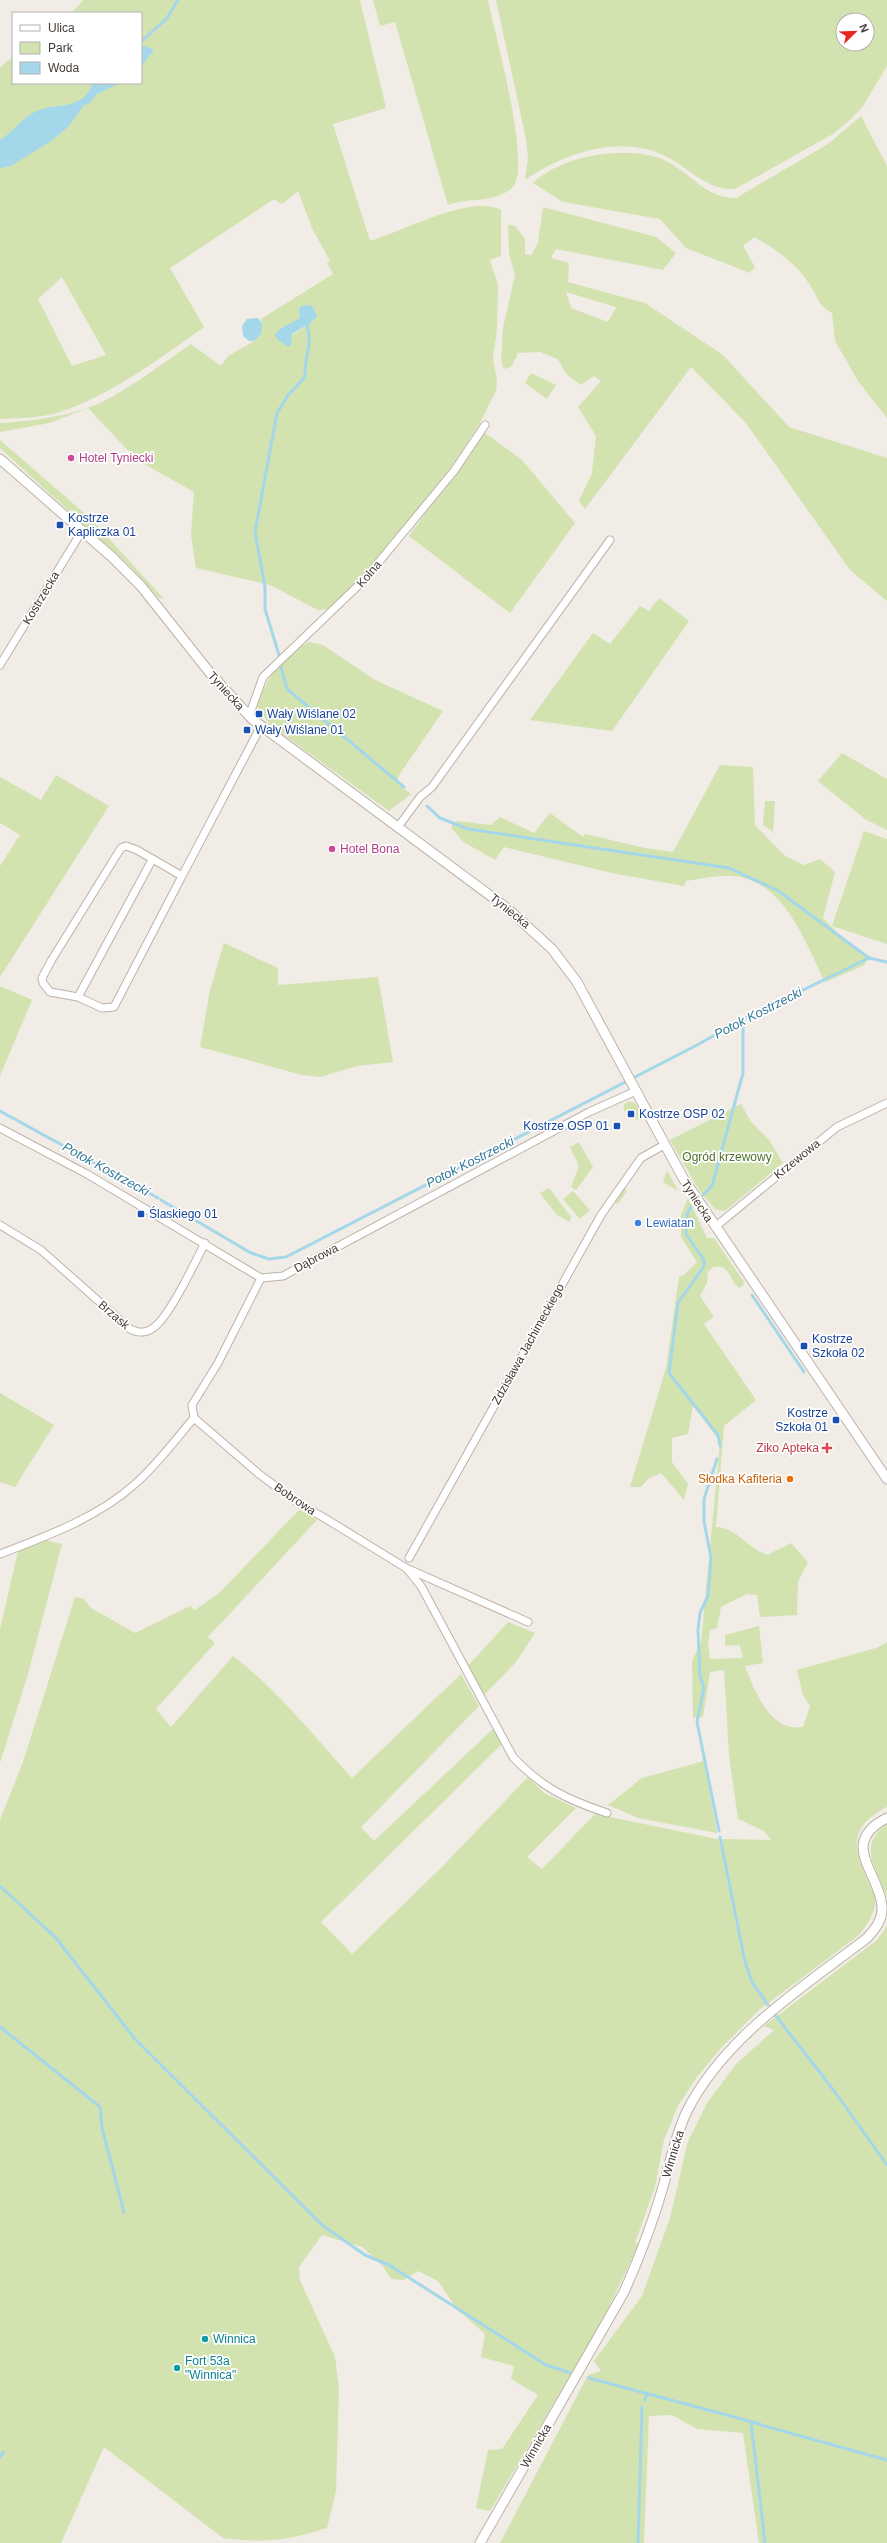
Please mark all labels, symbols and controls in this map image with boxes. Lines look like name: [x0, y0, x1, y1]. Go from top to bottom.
legend: [12, 12, 142, 84]
north arrow: [835, 12, 875, 52]
text: Ulica: [48, 21, 75, 35]
text: N: [857, 22, 871, 34]
text: Park: [48, 41, 74, 55]
text: Woda: [48, 61, 79, 75]
place label: Hotel Tyniecki: [79, 451, 153, 465]
marker: Hotel Tyniecki: [66, 453, 76, 463]
place label: Kostrze Kapliczka 01: [68, 511, 136, 539]
marker: Kostrze Kapliczka 01: [55, 520, 65, 530]
street label: Kolna: [354, 558, 385, 590]
street label: Kostrzecka: [20, 569, 62, 627]
street label: Tyniecka: [205, 669, 247, 714]
place label: Wały Wiślane 02: [267, 707, 356, 721]
marker: Wały Wiślane 02: [254, 709, 264, 719]
place label: Wały Wiślane 01: [255, 723, 344, 737]
marker: Wały Wiślane 01: [242, 725, 252, 735]
place label: Hotel Bona: [340, 842, 400, 856]
marker: Hotel Bona: [327, 844, 337, 854]
street label: Tyniecka: [487, 891, 533, 932]
water label: Potok Kostrzecki: [711, 984, 806, 1042]
place label: Kostrze OSP 02: [639, 1107, 725, 1121]
marker: Kostrze OSP 02: [626, 1109, 636, 1119]
place label: Kostrze OSP 01: [523, 1119, 609, 1133]
marker: Kostrze OSP 01: [612, 1121, 622, 1131]
water label: Potok Kostrzecki: [423, 1133, 518, 1191]
street label: Krzewowa: [771, 1136, 823, 1182]
water label: Potok Kostrzecki: [60, 1139, 153, 1200]
park label: Ogród krzewowy: [682, 1150, 772, 1164]
street label: Tyniecka: [678, 1177, 716, 1225]
place label: Ślaskiego 01: [149, 1206, 218, 1221]
marker: Ślaskiego 01: [136, 1209, 146, 1219]
place label: Lewiatan: [646, 1216, 694, 1230]
marker: Lewiatan: [633, 1218, 643, 1228]
street label: Dąbrowa: [292, 1240, 341, 1275]
street label: Zdzisława Jachimeckiego: [489, 1281, 567, 1407]
street label: Brzask: [96, 1298, 133, 1333]
place label: Kostrze Szkoła 02: [812, 1332, 865, 1360]
marker: Kostrze Szkoła 02: [799, 1341, 809, 1351]
place label: Kostrze Szkoła 01: [775, 1406, 828, 1434]
marker: Kostrze Szkoła 01: [831, 1415, 841, 1425]
place label: Ziko Apteka: [756, 1441, 819, 1455]
marker: Ziko Apteka: [822, 1443, 832, 1453]
place label: Słodka Kafiteria: [698, 1472, 782, 1486]
marker: Słodka Kafiteria: [785, 1474, 795, 1484]
street label: Bobrowa: [271, 1480, 319, 1518]
street label: Winnicka: [659, 2128, 687, 2179]
place label: Winnica: [213, 2332, 256, 2346]
marker: Winnica: [200, 2334, 210, 2344]
place label: Fort 53a "Winnica": [185, 2354, 236, 2382]
marker: Fort 53a "Winnica": [172, 2363, 182, 2373]
street label: Winnicka: [518, 2421, 554, 2471]

